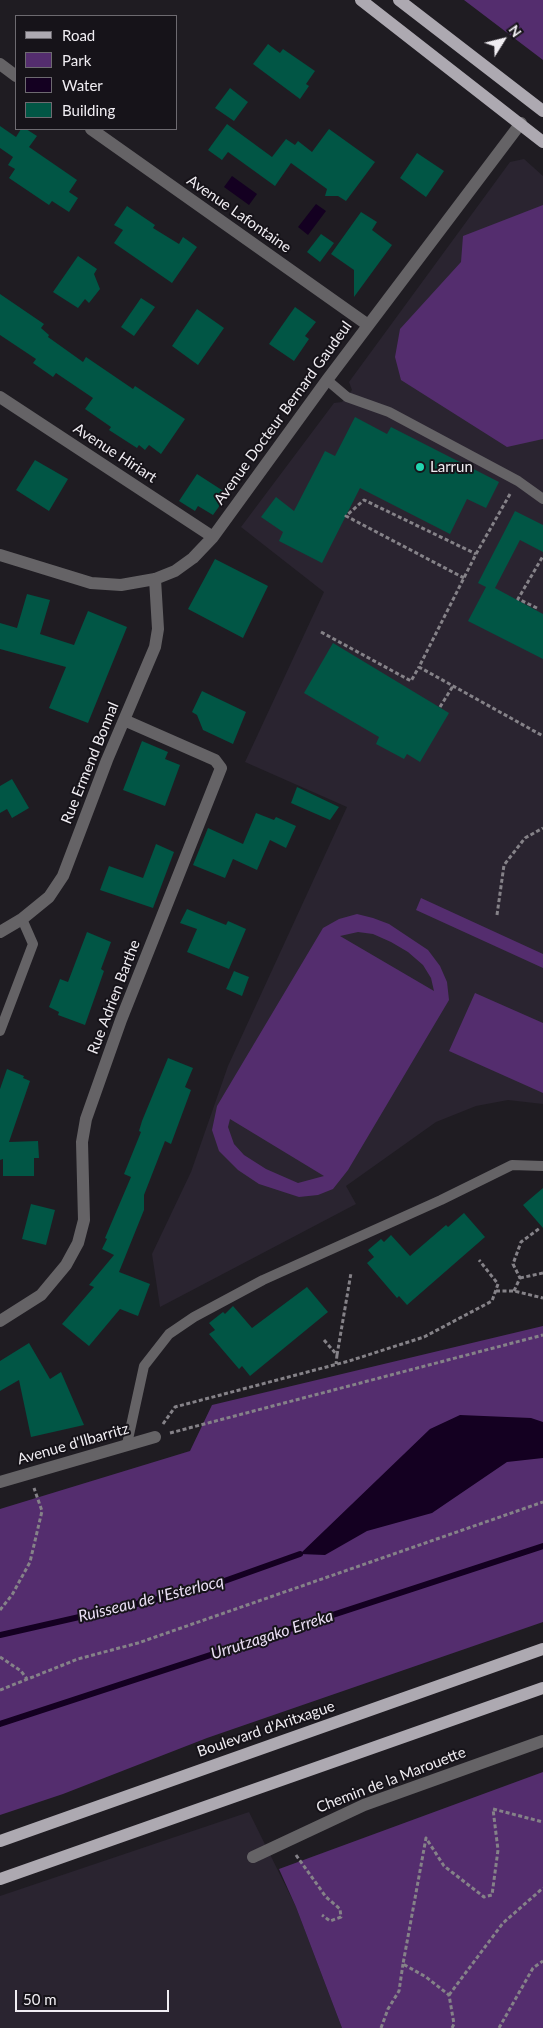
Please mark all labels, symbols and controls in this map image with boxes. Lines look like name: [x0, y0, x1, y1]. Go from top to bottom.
legend: [15, 15, 178, 130]
north arrow: [478, 15, 528, 65]
text: N: [505, 22, 526, 40]
text: Road: [62, 26, 95, 44]
text: Park: [62, 51, 91, 69]
text: Water: [62, 76, 103, 94]
text: Building: [62, 101, 115, 119]
street label: Avenue Lafontaine: [183, 171, 295, 257]
street label: Avenue Docteur Bernard Gaudeul: [210, 318, 356, 508]
street label: Avenue Hiriart: [70, 419, 160, 487]
place label: Larrun: [430, 458, 473, 476]
marker: Larrun: [414, 461, 426, 473]
street label: Rue Ermend Bonnal: [57, 699, 123, 827]
street label: Rue Adrien Barthe: [84, 937, 144, 1057]
street label: Avenue d'Ilbarritz: [15, 1419, 131, 1469]
water label: Ruisseau de l'Esterlocq: [76, 1572, 226, 1626]
water label: Urrutzagako Erreka: [208, 1606, 336, 1664]
street label: Boulevard d'Aritxague: [195, 1697, 337, 1761]
street label: Chemin de la Marouette: [314, 1743, 468, 1817]
scale bar: [18, 1980, 171, 2012]
text: 50 m: [23, 1990, 57, 2008]

